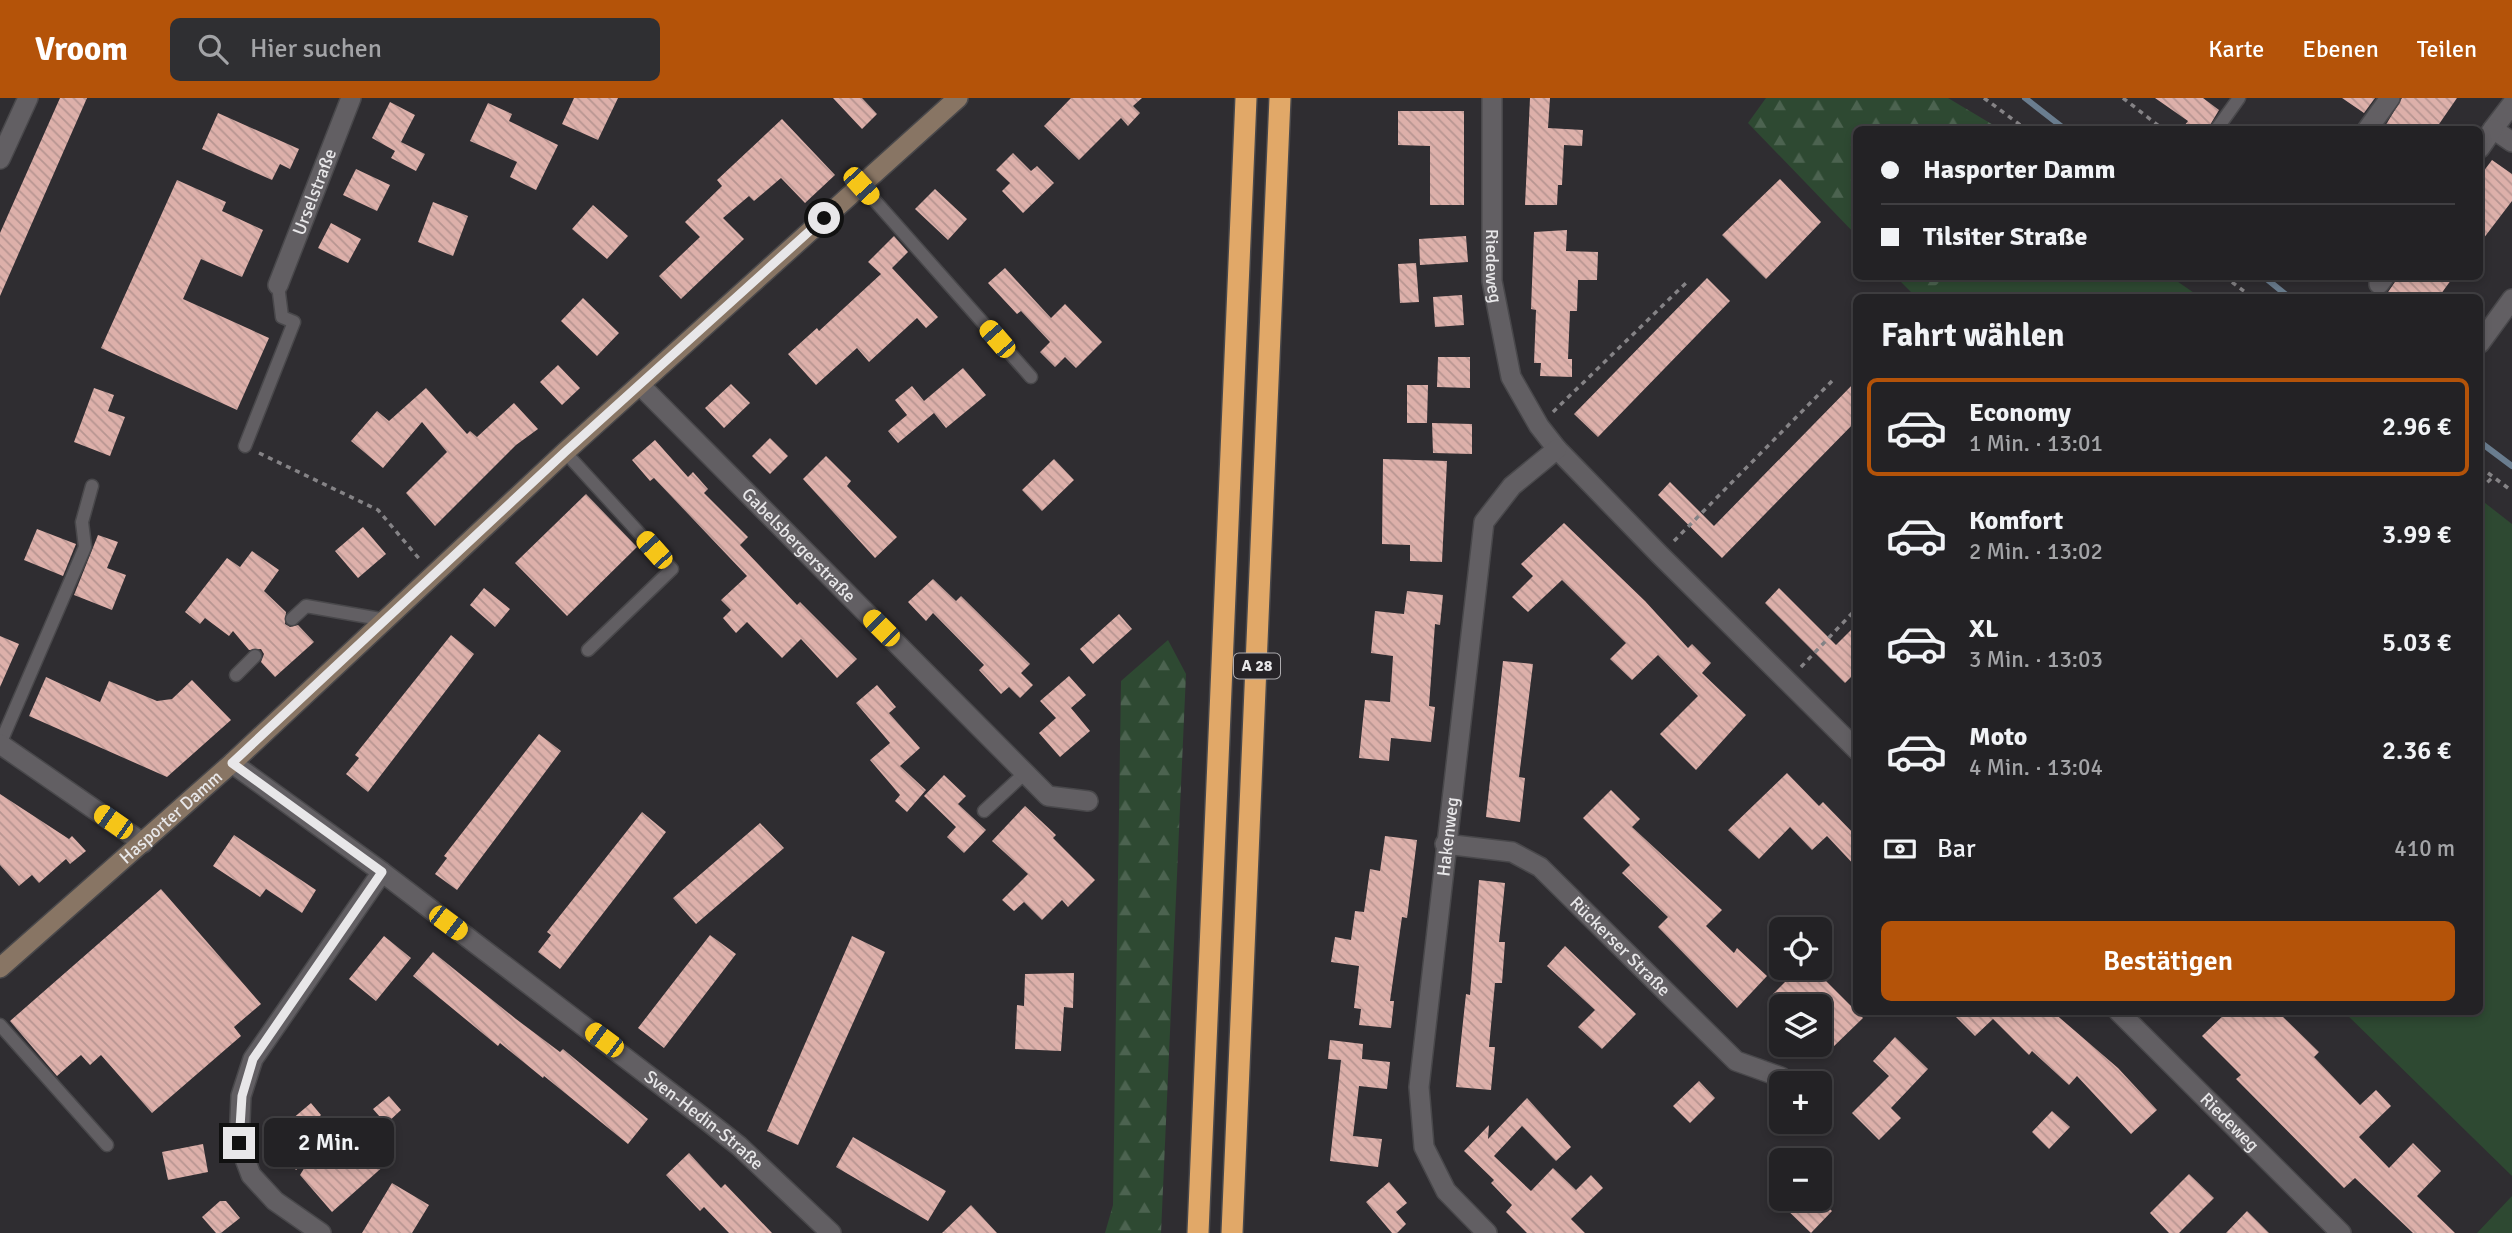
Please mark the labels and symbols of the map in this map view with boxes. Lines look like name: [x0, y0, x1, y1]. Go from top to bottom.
street label: Urselstraße: [288, 145, 341, 238]
car: [840, 163, 883, 209]
route start: [808, 202, 840, 234]
street label: Riedeweg: [1481, 229, 1507, 305]
car: [976, 316, 1019, 362]
street label: Gabelsbergerstraße: [737, 483, 860, 607]
car: [633, 527, 676, 573]
car: [859, 606, 904, 650]
road number: A 28: [1234, 653, 1280, 678]
street label: Hasporter Damm: [115, 766, 227, 868]
street label: Hakenweg: [1432, 796, 1463, 878]
car: [90, 801, 137, 843]
street label: Rückerser Straße: [1565, 892, 1675, 1001]
car: [425, 902, 472, 944]
car: [581, 1019, 628, 1061]
street label: Sven-Hedin-Straße: [640, 1066, 768, 1175]
street label: Riedeweg: [2195, 1088, 2264, 1156]
callout: 2 Min.: [264, 1118, 393, 1168]
route end: [223, 1127, 255, 1159]

